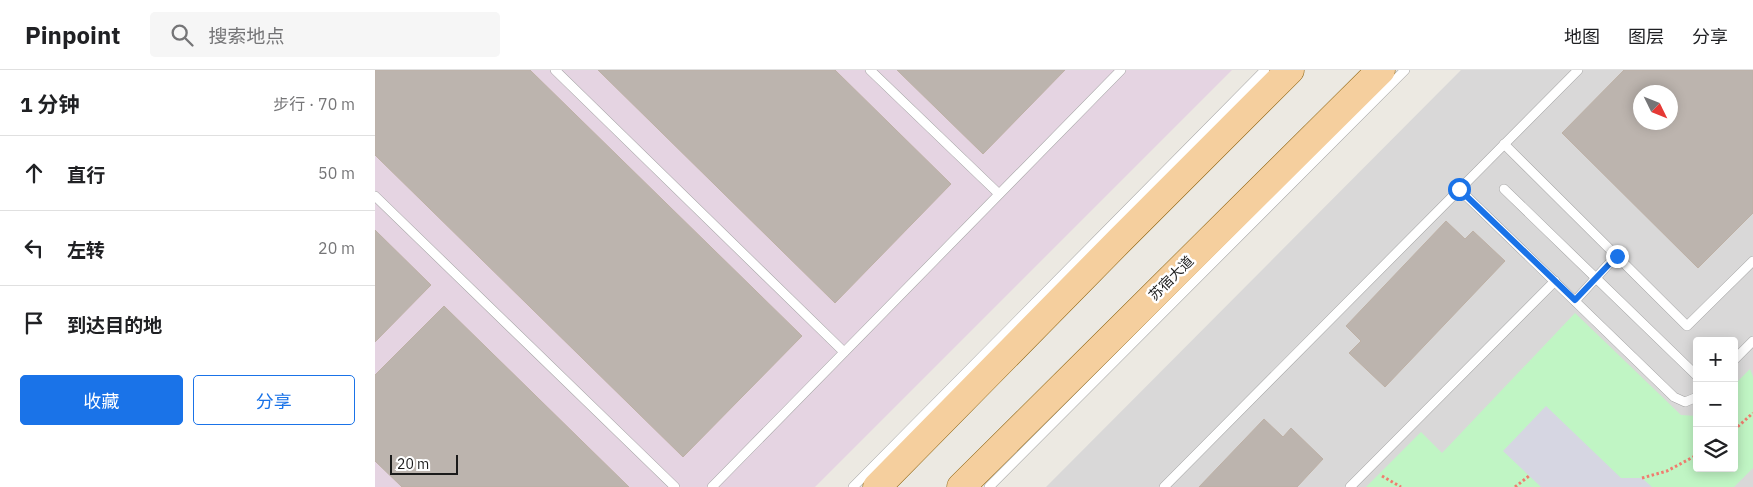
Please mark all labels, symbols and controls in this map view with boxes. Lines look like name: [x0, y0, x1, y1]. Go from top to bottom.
search box: [150, 12, 500, 57]
text: Pinpoint: [25, 19, 120, 51]
icon: search: [168, 21, 196, 49]
text: 搜索地点: [208, 24, 284, 48]
text: 地图: [1564, 25, 1600, 48]
text: 图层: [1628, 25, 1664, 48]
text: 分享: [1692, 25, 1728, 48]
north arrow: [1633, 85, 1678, 130]
text: 1 分钟: [20, 90, 80, 118]
text: 步行 · 70 m: [273, 94, 355, 114]
icon: ahead: [20, 159, 48, 187]
text: 直行: [67, 163, 105, 187]
text: 50 m: [318, 163, 355, 183]
route start: [1448, 178, 1471, 201]
icon: left: [20, 234, 48, 262]
text: 左转: [67, 238, 105, 262]
text: 20 m: [318, 238, 355, 258]
route end: [1606, 245, 1629, 268]
street label: 苏宿大道: [1145, 252, 1197, 304]
icon: arrive: [20, 309, 48, 337]
text: 到达目的地: [67, 313, 162, 337]
map controls: [1693, 337, 1738, 472]
button: +: [1693, 337, 1738, 382]
button: 收藏: [20, 375, 183, 425]
button: 分享: [193, 375, 355, 425]
button: −: [1693, 382, 1738, 427]
button: layers: [1693, 427, 1738, 472]
scale bar: [390, 452, 457, 475]
text: 20 m: [397, 455, 429, 473]

